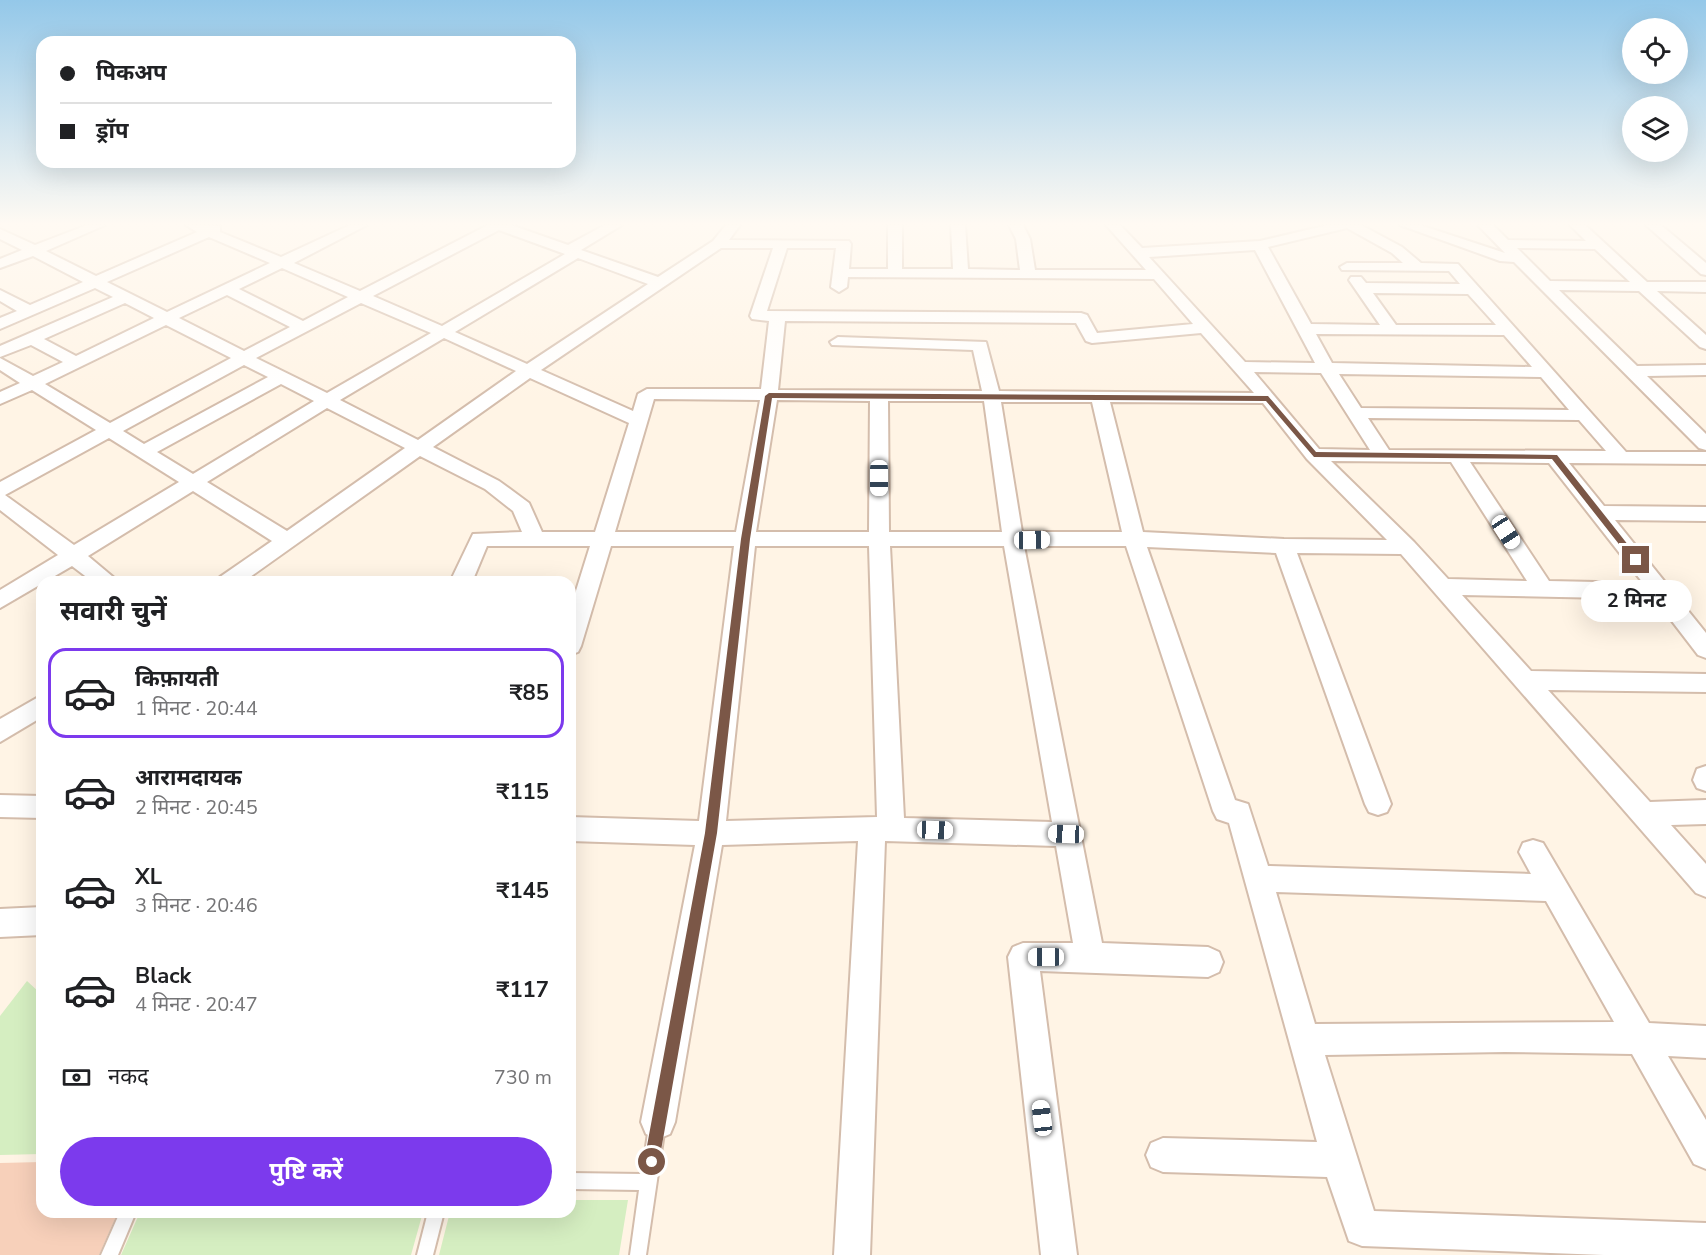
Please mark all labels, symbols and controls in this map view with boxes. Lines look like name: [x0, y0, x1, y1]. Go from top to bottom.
map controls: [1622, 18, 1688, 162]
button: locate: [1622, 18, 1688, 84]
text: पिकअप: [96, 58, 167, 88]
button: layers: [1622, 96, 1688, 162]
text: ड्रॉप: [96, 116, 129, 146]
car: [870, 460, 888, 496]
car: [1489, 512, 1523, 552]
car: [1014, 531, 1050, 549]
route end: [1622, 546, 1649, 573]
callout: 2 मिनट: [1580, 581, 1692, 623]
text: 2 मिनट: [1607, 587, 1666, 614]
text: सवारी चुनें: [60, 593, 167, 630]
text: किफ़ायती: [135, 664, 219, 694]
icon: car: [63, 666, 117, 720]
text: ₹85: [509, 678, 549, 708]
text: 1 मिनट · 20:44: [135, 695, 258, 722]
text: आरामदायक: [135, 763, 242, 793]
icon: car: [63, 765, 117, 819]
text: ₹115: [496, 777, 549, 807]
text: 2 मिनट · 20:45: [135, 794, 258, 821]
car: [917, 820, 953, 840]
car: [1048, 824, 1084, 844]
text: XL: [135, 862, 162, 892]
icon: car: [63, 864, 117, 918]
text: ₹145: [496, 876, 549, 906]
text: 3 मिनट · 20:46: [135, 892, 258, 919]
car: [1028, 948, 1064, 966]
text: Black: [135, 961, 191, 991]
icon: car: [63, 963, 117, 1017]
text: ₹117: [496, 975, 549, 1005]
text: 4 मिनट · 20:47: [135, 991, 258, 1018]
icon: cash: [60, 1061, 93, 1094]
text: नकद: [108, 1062, 149, 1092]
text: 730 m: [494, 1064, 552, 1091]
car: [1031, 1099, 1053, 1137]
button: पुष्टि करें: [60, 1137, 552, 1206]
route start: [638, 1148, 665, 1175]

